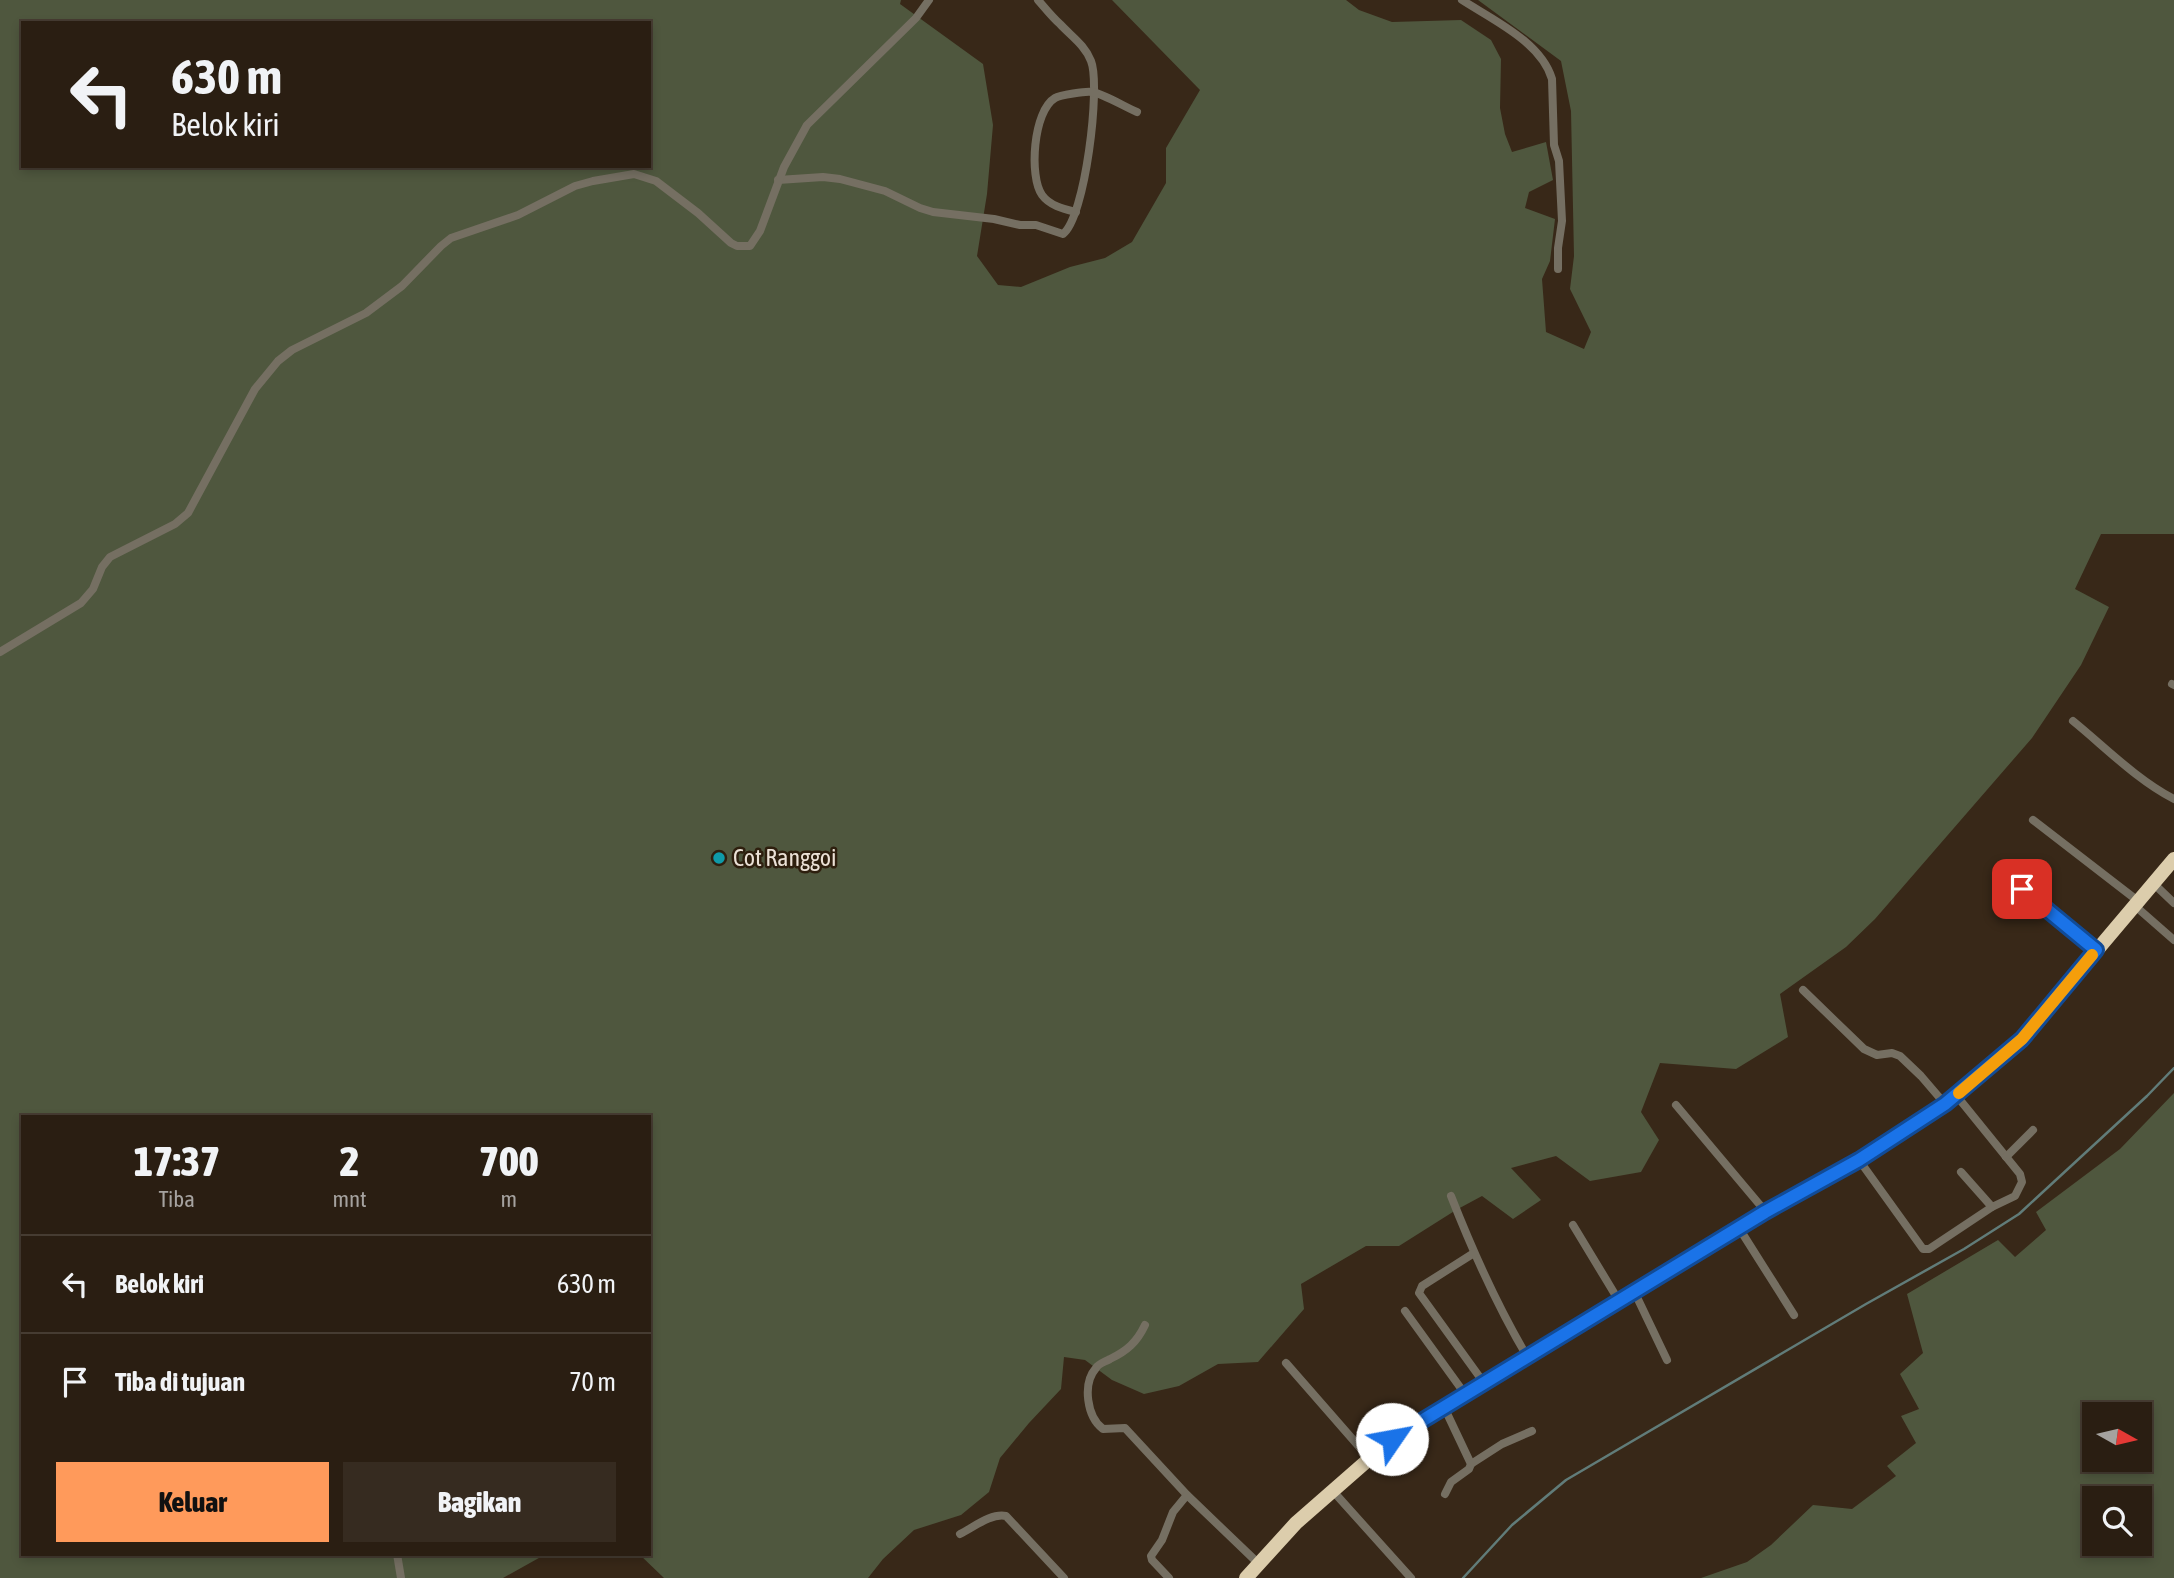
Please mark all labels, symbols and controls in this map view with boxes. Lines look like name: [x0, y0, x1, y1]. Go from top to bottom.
text: 630 m: [171, 48, 282, 104]
icon: left: [56, 49, 147, 140]
text: Belok kiri: [171, 106, 280, 143]
place label: Cot Ranggoi: [733, 844, 837, 871]
marker: Cot Ranggoi: [711, 850, 727, 866]
pin: [1992, 859, 2052, 919]
icon: arrive: [2003, 870, 2041, 908]
text: 17:37: [133, 1137, 220, 1185]
text: 2: [340, 1137, 359, 1185]
text: 700: [479, 1137, 538, 1185]
text: Tiba: [158, 1186, 195, 1212]
text: mnt: [332, 1186, 367, 1212]
text: m: [501, 1186, 517, 1212]
icon: left: [56, 1265, 94, 1303]
text: Belok kiri: [115, 1269, 204, 1299]
text: 630 m: [557, 1269, 616, 1299]
icon: arrive: [56, 1363, 94, 1401]
text: Tiba di tujuan: [115, 1367, 245, 1397]
text: 70 m: [569, 1367, 616, 1397]
position arrow: [1355, 1402, 1429, 1476]
north arrow: [2082, 1402, 2152, 1472]
map controls: [2082, 1402, 2152, 1556]
button: Keluar: [56, 1462, 329, 1542]
button: Bagikan: [343, 1462, 616, 1542]
button: search: [2082, 1486, 2152, 1556]

